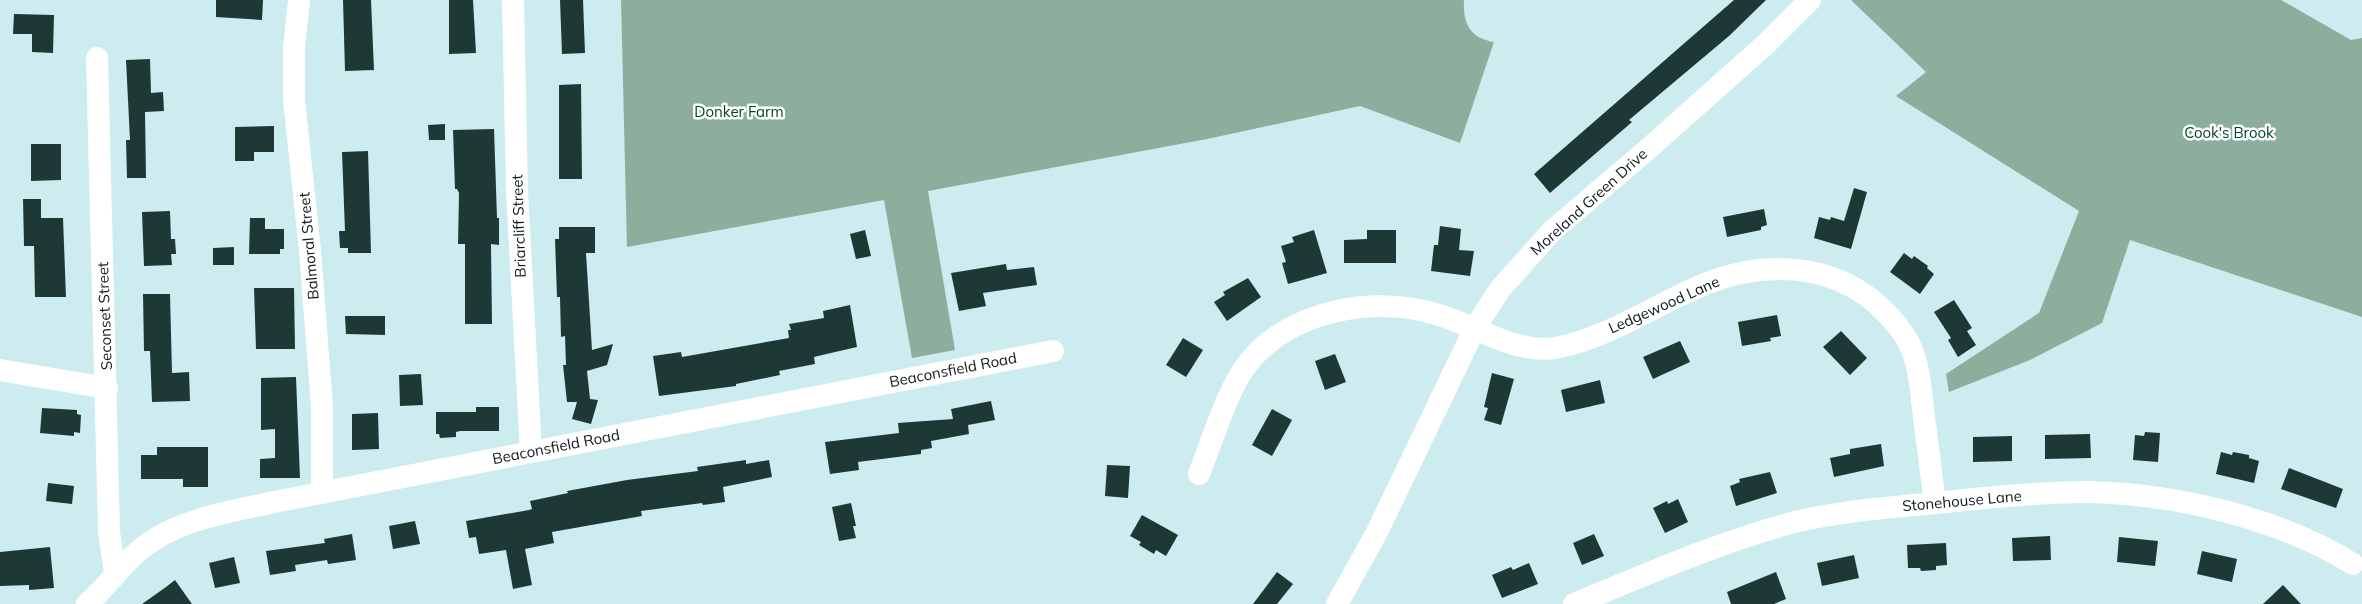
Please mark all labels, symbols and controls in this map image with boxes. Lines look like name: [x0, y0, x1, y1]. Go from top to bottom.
park label: Donker Farm: [694, 102, 784, 121]
park label: Cook's Brook: [2184, 123, 2274, 142]
street label: Moreland Green Drive: [1526, 144, 1651, 259]
street label: Briarcliff Street: [507, 174, 530, 278]
street label: Balmoral Street: [294, 191, 323, 301]
street label: Seconset Street: [93, 262, 116, 371]
street label: Ledgewood Lane: [1605, 272, 1722, 338]
street label: Beaconsfield Road: [888, 348, 1018, 391]
street label: Beaconsfield Road: [491, 425, 621, 468]
street label: Stonehouse Lane: [1902, 486, 2022, 515]

